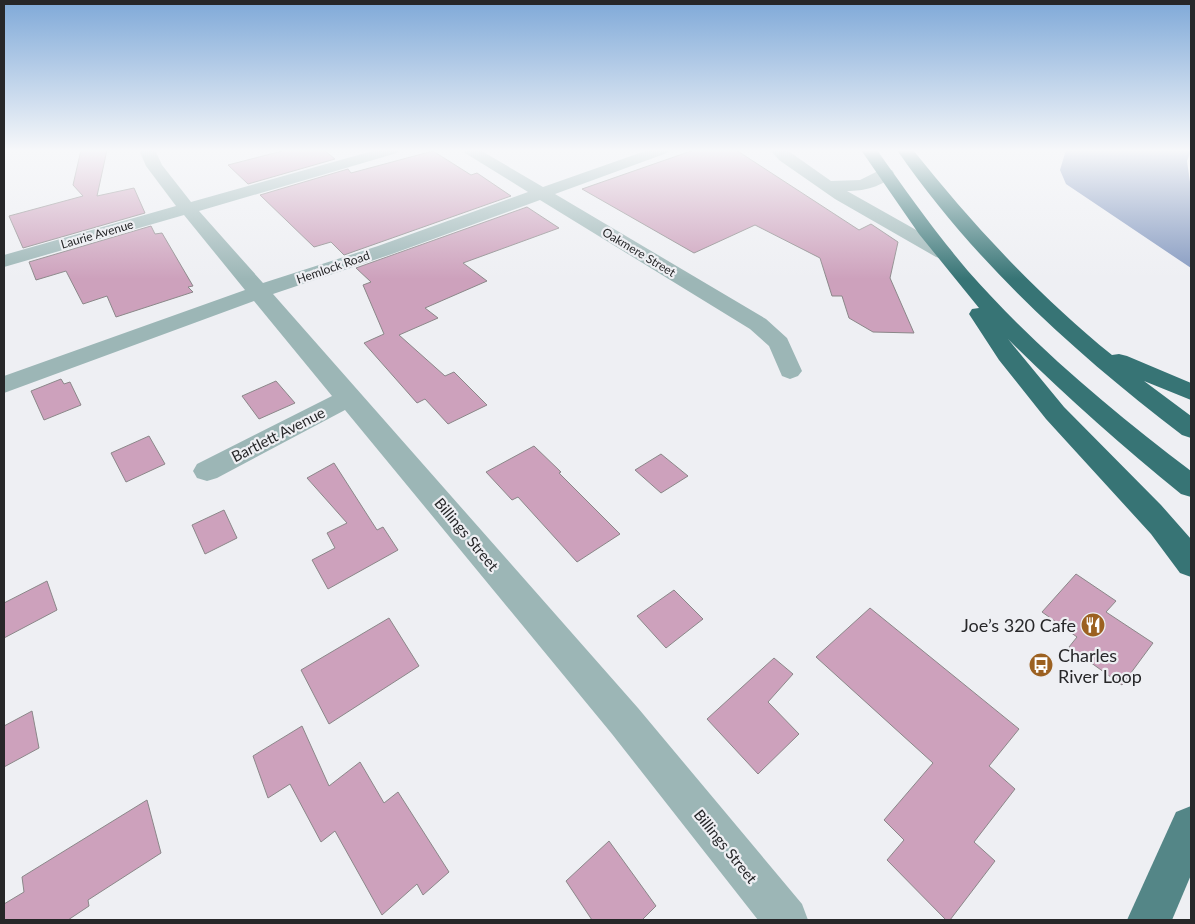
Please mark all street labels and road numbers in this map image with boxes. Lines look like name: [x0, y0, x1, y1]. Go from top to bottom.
street label: Laurie Avenue: [59, 216, 135, 252]
street label: Oakmere Street: [600, 224, 679, 280]
street label: Hemlock Road: [294, 247, 372, 287]
street label: Bartlett Avenue: [228, 403, 328, 465]
street label: Billings Street: [431, 494, 503, 575]
street label: Billings Street: [691, 805, 762, 887]

